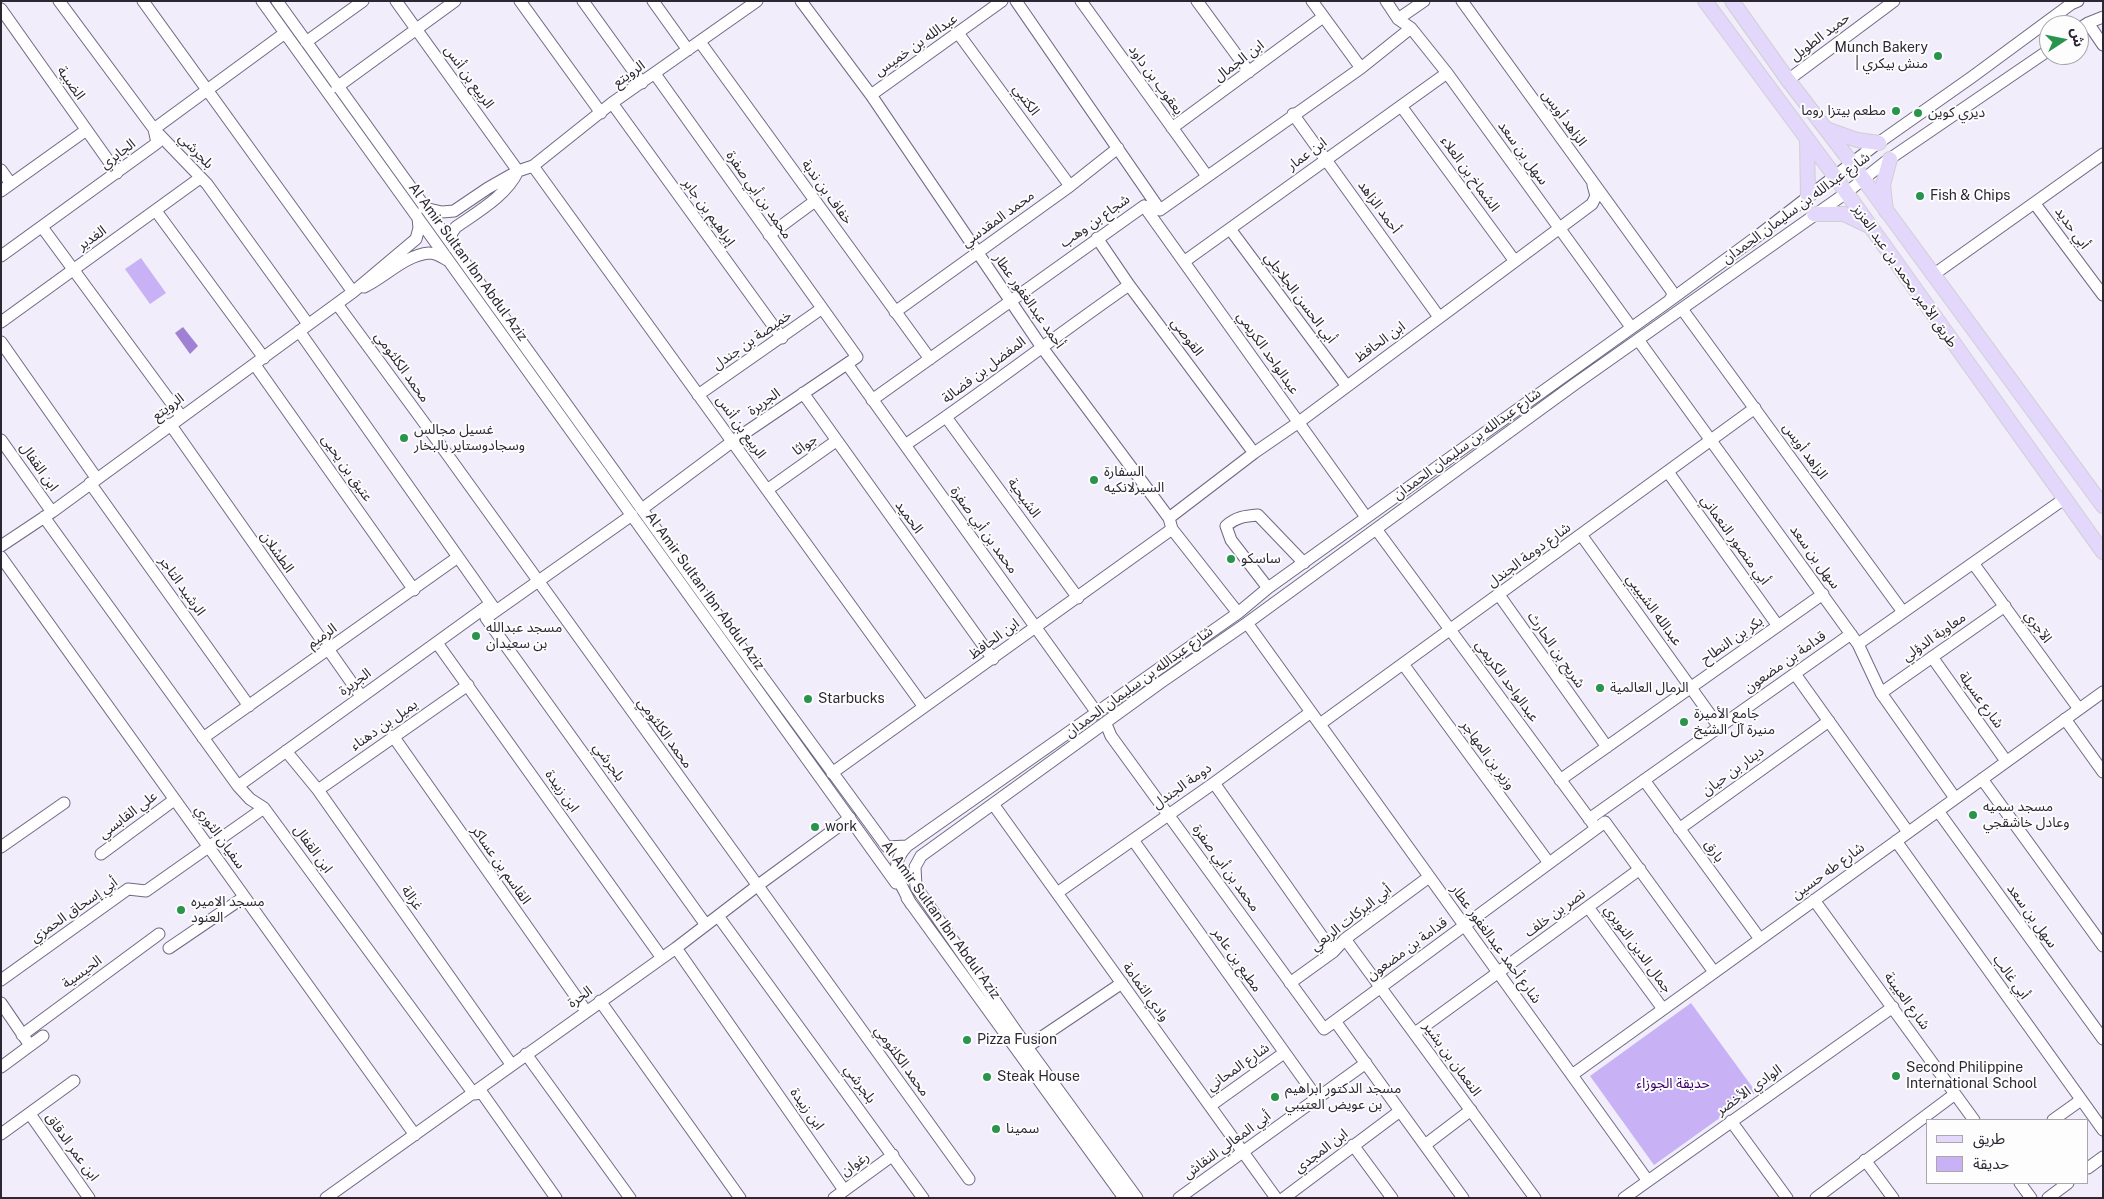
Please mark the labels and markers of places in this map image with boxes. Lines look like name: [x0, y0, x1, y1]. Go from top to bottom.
place label: Munch Bakery | منش بيكري: [1835, 40, 1928, 72]
marker: Munch Bakery | منش بيكري: [1932, 50, 1944, 62]
place label: مطعم بيتزا روما: [1801, 103, 1886, 119]
marker: مطعم بيتزا روما: [1890, 105, 1902, 117]
place label: ديري كوين: [1928, 105, 1985, 121]
marker: ديري كوين: [1912, 107, 1924, 119]
place label: Fish & Chips: [1930, 188, 2010, 204]
marker: Fish & Chips: [1914, 190, 1926, 202]
place label: غسيل مجالس وسجادوستاير بالبخار: [414, 422, 525, 454]
marker: غسيل مجالس وسجادوستاير بالبخار: [398, 432, 410, 444]
place label: السفارة السيرلانكيه: [1104, 464, 1164, 497]
marker: السفارة السيرلانكيه: [1088, 474, 1100, 486]
place label: ساسكو: [1241, 551, 1281, 567]
marker: ساسكو: [1225, 553, 1237, 565]
place label: مسجد عبدالله بن سعيدان: [486, 620, 562, 652]
marker: مسجد عبدالله بن سعيدان: [470, 630, 482, 642]
place label: الرمال العالمية: [1610, 680, 1689, 696]
marker: الرمال العالمية: [1594, 682, 1606, 694]
place label: Starbucks: [818, 691, 884, 707]
marker: Starbucks: [802, 693, 814, 705]
place label: جامع الأميرة منيرة آل الشيخ: [1694, 706, 1775, 739]
marker: جامع الأميرة منيرة آل الشيخ: [1678, 716, 1690, 728]
place label: مسجد سميه وعادل خاشقجي: [1983, 799, 2070, 832]
marker: مسجد سميه وعادل خاشقجي: [1967, 809, 1979, 821]
place label: work: [825, 819, 857, 835]
marker: work: [809, 821, 821, 833]
place label: مسجد الاميره العنود: [191, 894, 265, 926]
marker: مسجد الاميره العنود: [175, 904, 187, 916]
place label: Pizza Fusion: [977, 1032, 1057, 1048]
marker: Pizza Fusion: [961, 1034, 973, 1046]
place label: Second Philippine International School: [1906, 1060, 2037, 1092]
place label: Steak House: [997, 1069, 1080, 1085]
marker: Second Philippine International School: [1890, 1070, 1902, 1082]
marker: Steak House: [981, 1071, 993, 1083]
place label: مسجد الدكتور ابراهيم بن عويض العتيبي: [1285, 1081, 1401, 1114]
marker: مسجد الدكتور ابراهيم بن عويض العتيبي: [1269, 1091, 1281, 1103]
place label: سمينا: [1006, 1121, 1039, 1137]
marker: سمينا: [990, 1123, 1002, 1135]

